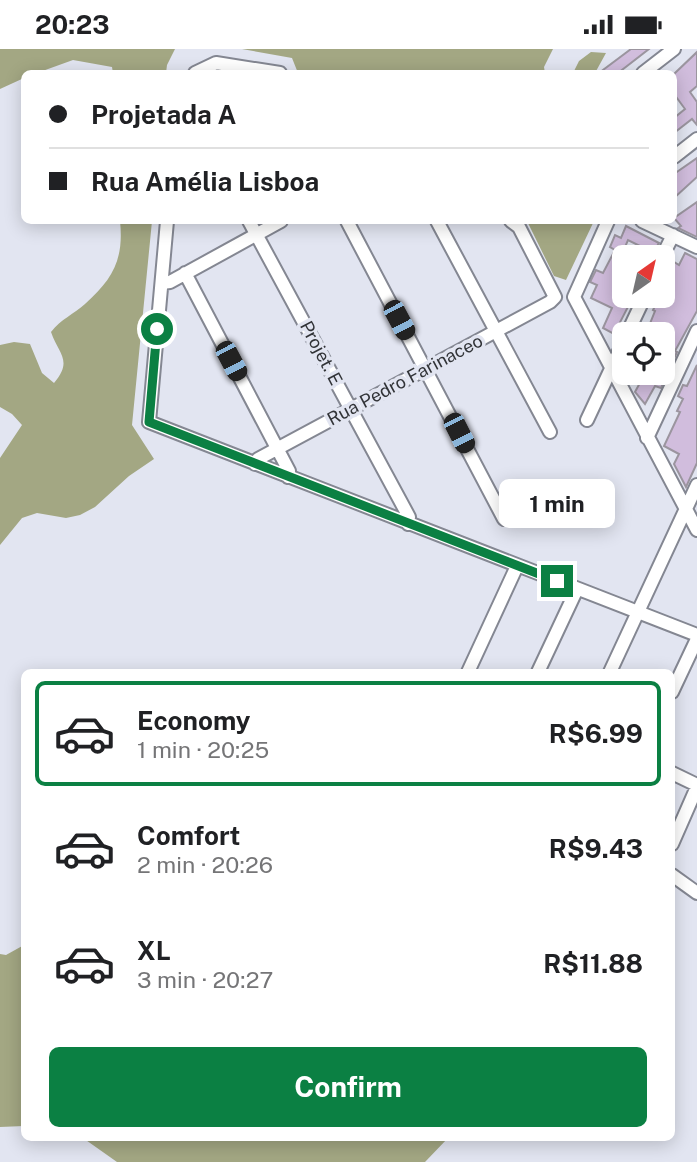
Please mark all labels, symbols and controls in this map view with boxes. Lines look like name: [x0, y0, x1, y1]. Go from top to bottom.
text: 20:23: [35, 9, 110, 40]
text: Projetada A: [91, 99, 237, 130]
text: Rua Amélia Lisboa: [91, 166, 319, 197]
north arrow: [612, 245, 676, 308]
map controls: [612, 245, 675, 385]
car: [380, 297, 419, 343]
route start: [141, 313, 173, 345]
street label: Projet. E: [296, 317, 347, 388]
button: locate: [612, 322, 675, 385]
street label: Rua Pedro Farinaceo: [323, 330, 486, 429]
car: [212, 338, 251, 384]
car: [441, 410, 478, 456]
callout: 1 min: [499, 479, 615, 529]
text: 1 min: [529, 490, 585, 517]
route end: [541, 565, 573, 597]
icon: car: [53, 702, 116, 765]
text: Economy: [137, 705, 250, 736]
text: R$6.99: [549, 718, 643, 749]
text: 1 min · 20:25: [137, 736, 269, 763]
icon: car: [53, 817, 116, 880]
text: Comfort: [137, 820, 240, 851]
text: R$9.43: [549, 833, 643, 864]
text: 2 min · 20:26: [137, 851, 273, 878]
icon: car: [53, 932, 116, 995]
text: XL: [137, 935, 171, 966]
text: R$11.88: [543, 948, 643, 979]
text: 3 min · 20:27: [137, 966, 273, 993]
button: Confirm: [49, 1047, 647, 1127]

